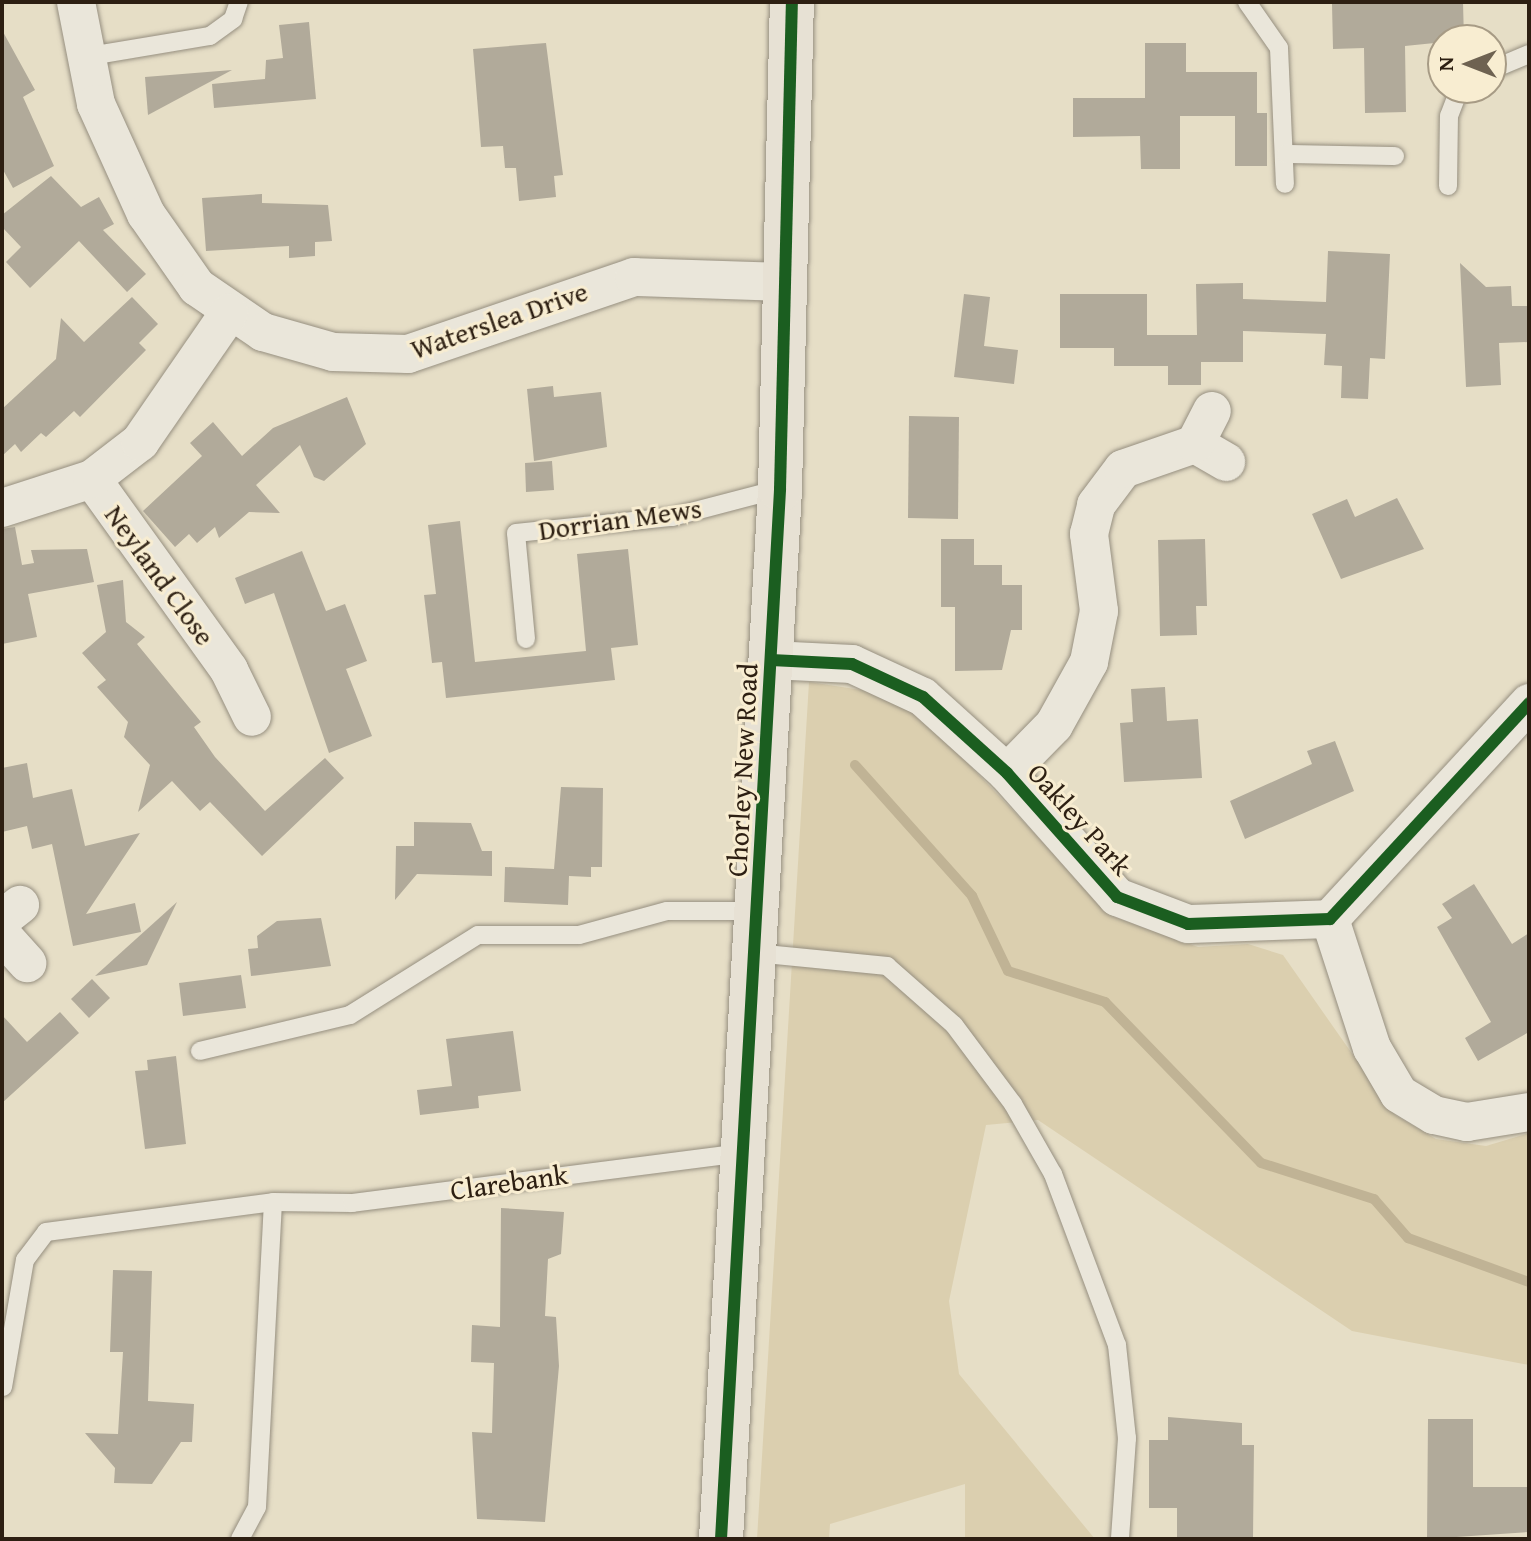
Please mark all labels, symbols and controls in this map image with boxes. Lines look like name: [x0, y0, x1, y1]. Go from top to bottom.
north arrow: [1427, 24, 1507, 104]
text: N: [1429, 57, 1461, 71]
street label: Waterslea Drive: [406, 274, 592, 366]
street label: Dorrian Mews: [536, 491, 704, 547]
street label: Neyland Close: [98, 498, 222, 652]
street label: Chorley New Road: [720, 662, 764, 878]
street label: Oakley Park: [1021, 756, 1139, 882]
street label: Clarebank: [448, 1157, 570, 1207]

